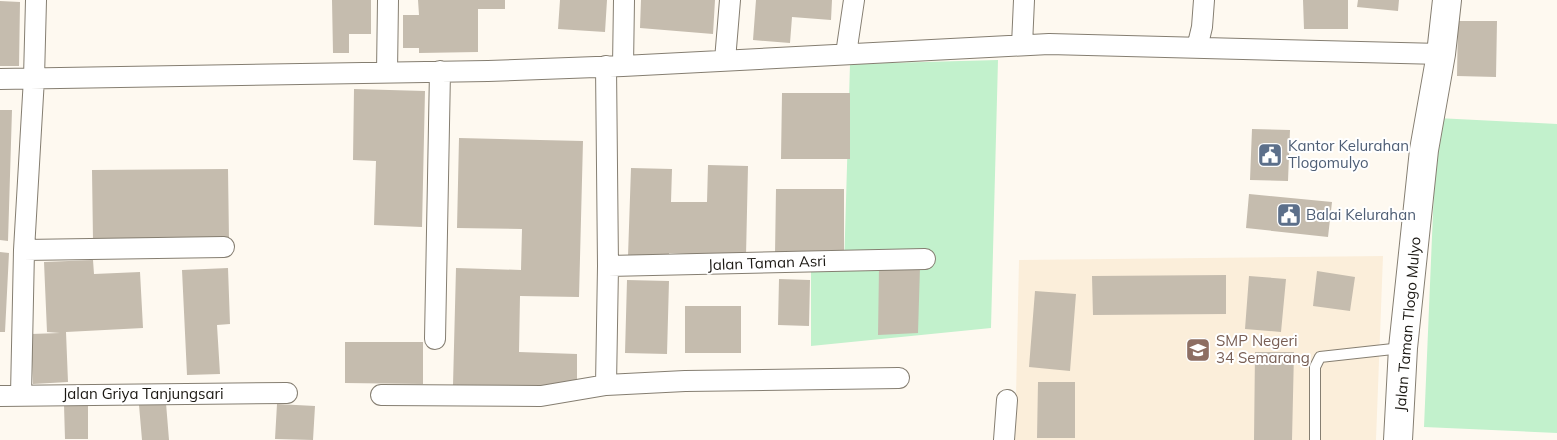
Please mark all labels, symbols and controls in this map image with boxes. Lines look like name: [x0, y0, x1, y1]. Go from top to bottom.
place label: Kantor Kelurahan Tlogomulyo: [1288, 136, 1409, 172]
public building icon: Kantor Kelurahan Tlogomulyo: [1257, 142, 1283, 168]
public building icon: Balai Kelurahan: [1276, 202, 1302, 228]
place label: Balai Kelurahan: [1306, 205, 1416, 224]
street label: Jalan Taman Tlogo Mulyo: [1390, 236, 1425, 412]
street label: Jalan Taman Asri: [707, 251, 826, 274]
place label: SMP Negeri 34 Semarang: [1216, 331, 1310, 367]
school or university icon: SMP Negeri 34 Semarang: [1185, 337, 1211, 363]
street label: Jalan Griya Tanjungsari: [62, 384, 224, 403]

